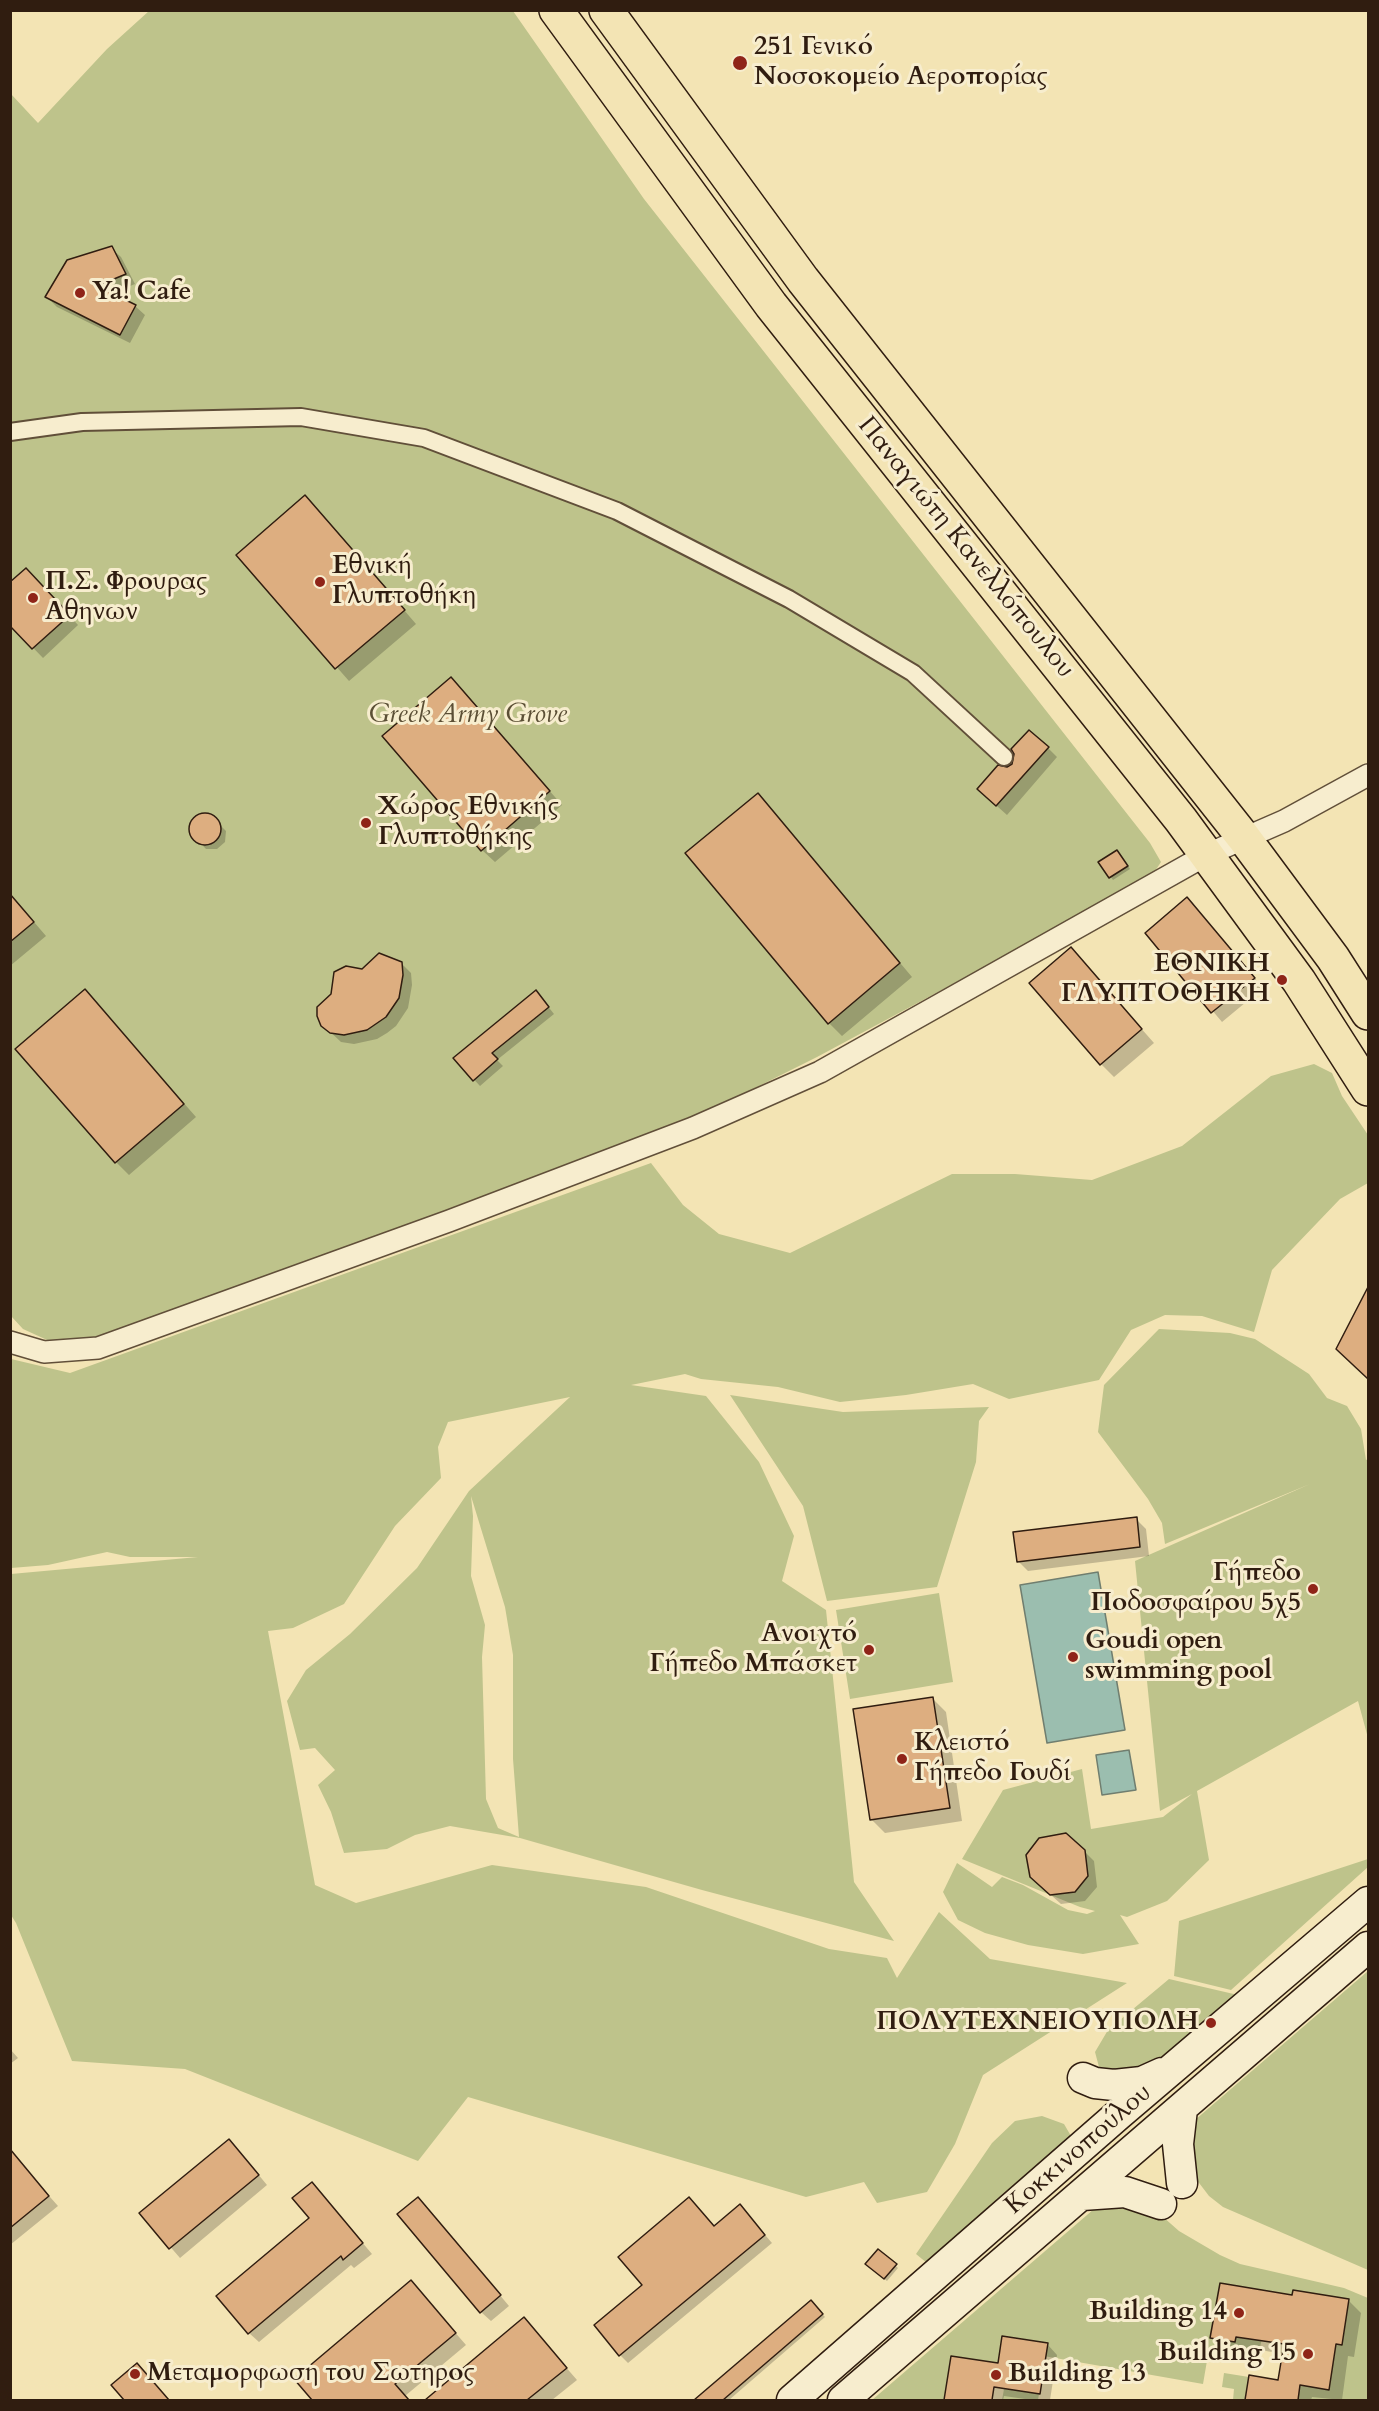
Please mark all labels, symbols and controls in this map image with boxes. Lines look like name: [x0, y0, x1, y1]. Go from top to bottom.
place label: 251 Γενικό Νοσοκομείο Αεροπορίας: [754, 32, 1048, 94]
marker: 251 Γενικό Νοσοκομείο Αεροπορίας: [731, 54, 749, 72]
place label: Ya! Cafe: [92, 277, 191, 309]
marker: Ya! Cafe: [73, 286, 87, 300]
street label: Παναγιώτη Κανελλόπουλου: [850, 411, 1080, 685]
place label: Εθνική Γλυπτοθήκη: [332, 551, 476, 612]
place label: Π.Σ. Φρουρας Αθηνων: [45, 567, 207, 628]
marker: Εθνική Γλυπτοθήκη: [313, 575, 327, 589]
marker: Π.Σ. Φρουρας Αθηνων: [26, 591, 40, 605]
park label: Greek Army Grove: [369, 700, 567, 732]
place label: Χώρος Εθνικής Γλυπτοθήκης: [378, 792, 559, 854]
marker: Χώρος Εθνικής Γλυπτοθήκης: [359, 816, 373, 830]
place label: ΕΘΝΙΚΗ ΓΛΥΠΤΟΘΗΚΗ: [1061, 949, 1270, 1011]
marker: ΕΘΝΙΚΗ ΓΛΥΠΤΟΘΗΚΗ: [1275, 973, 1289, 987]
place label: Γήπεδο Ποδοσφαίρου 5χ5: [1091, 1558, 1301, 1619]
marker: Γήπεδο Ποδοσφαίρου 5χ5: [1306, 1582, 1320, 1596]
place label: Ανοιχτό Γήπεδο Μπάσκετ: [650, 1619, 857, 1680]
place label: Goudi open swimming pool: [1085, 1626, 1272, 1688]
marker: Ανοιχτό Γήπεδο Μπάσκετ: [862, 1643, 876, 1657]
marker: Goudi open swimming pool: [1066, 1650, 1080, 1664]
place label: Κλειστό Γήπεδο Γουδί: [914, 1728, 1070, 1790]
marker: Κλειστό Γήπεδο Γουδί: [895, 1752, 909, 1766]
place label: ΠΟΛΥΤΕΧΝΕΙΟΥΠΟΛΗ: [876, 2007, 1199, 2039]
marker: ΠΟΛΥΤΕΧΝΕΙΟΥΠΟΛΗ: [1204, 2016, 1218, 2030]
street label: Κοκκινοπούλου: [1000, 2078, 1158, 2222]
place label: Building 14: [1089, 2297, 1227, 2329]
marker: Building 14: [1232, 2306, 1246, 2320]
place label: Building 15: [1158, 2338, 1296, 2370]
marker: Building 15: [1301, 2347, 1315, 2361]
place label: Μεταμορφωση του Σωτηρος: [147, 2358, 475, 2390]
place label: Building 13: [1008, 2359, 1146, 2391]
marker: Μεταμορφωση του Σωτηρος: [128, 2367, 142, 2381]
marker: Building 13: [989, 2368, 1003, 2382]

